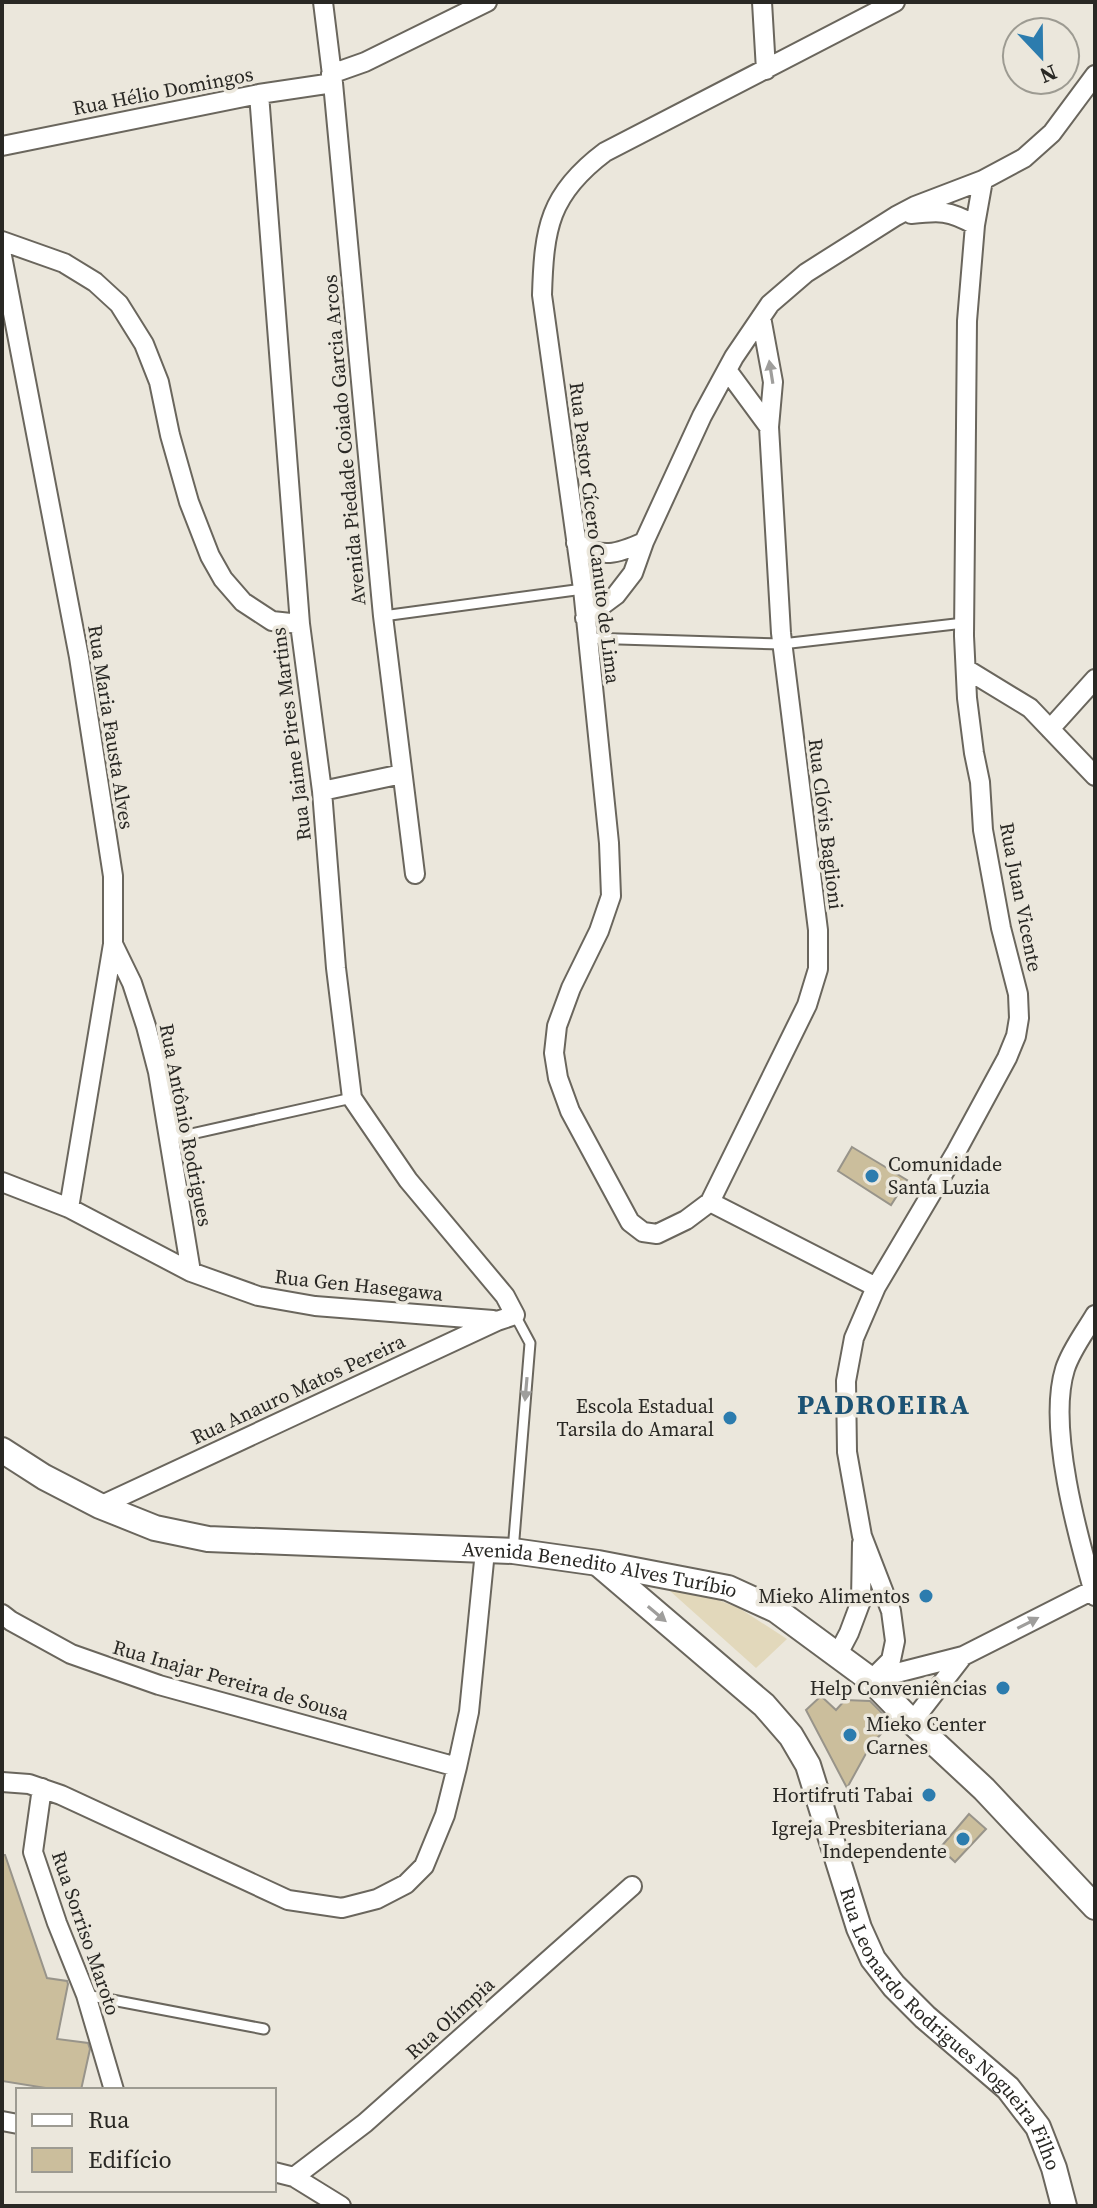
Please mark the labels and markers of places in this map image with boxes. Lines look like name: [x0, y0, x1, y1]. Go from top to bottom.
place label: Comunidade Santa Luzia: [888, 1150, 1002, 1201]
marker: Comunidade Santa Luzia: [863, 1167, 881, 1185]
place label: Escola Estadual Tarsila do Amaral: [556, 1392, 714, 1443]
marker: Escola Estadual Tarsila do Amaral: [721, 1409, 739, 1427]
place label: Mieko Alimentos: [758, 1582, 910, 1610]
marker: Mieko Alimentos: [917, 1587, 935, 1605]
place label: Help Conveniências: [810, 1674, 987, 1702]
marker: Help Conveniências: [994, 1679, 1012, 1697]
place label: Mieko Center Carnes: [866, 1710, 987, 1761]
marker: Mieko Center Carnes: [841, 1726, 859, 1744]
place label: Hortifruti Tabai: [772, 1781, 913, 1809]
marker: Hortifruti Tabai: [920, 1786, 938, 1804]
place label: Igreja Presbiteriana Independente: [771, 1814, 948, 1865]
marker: Igreja Presbiteriana Independente: [954, 1830, 972, 1848]

